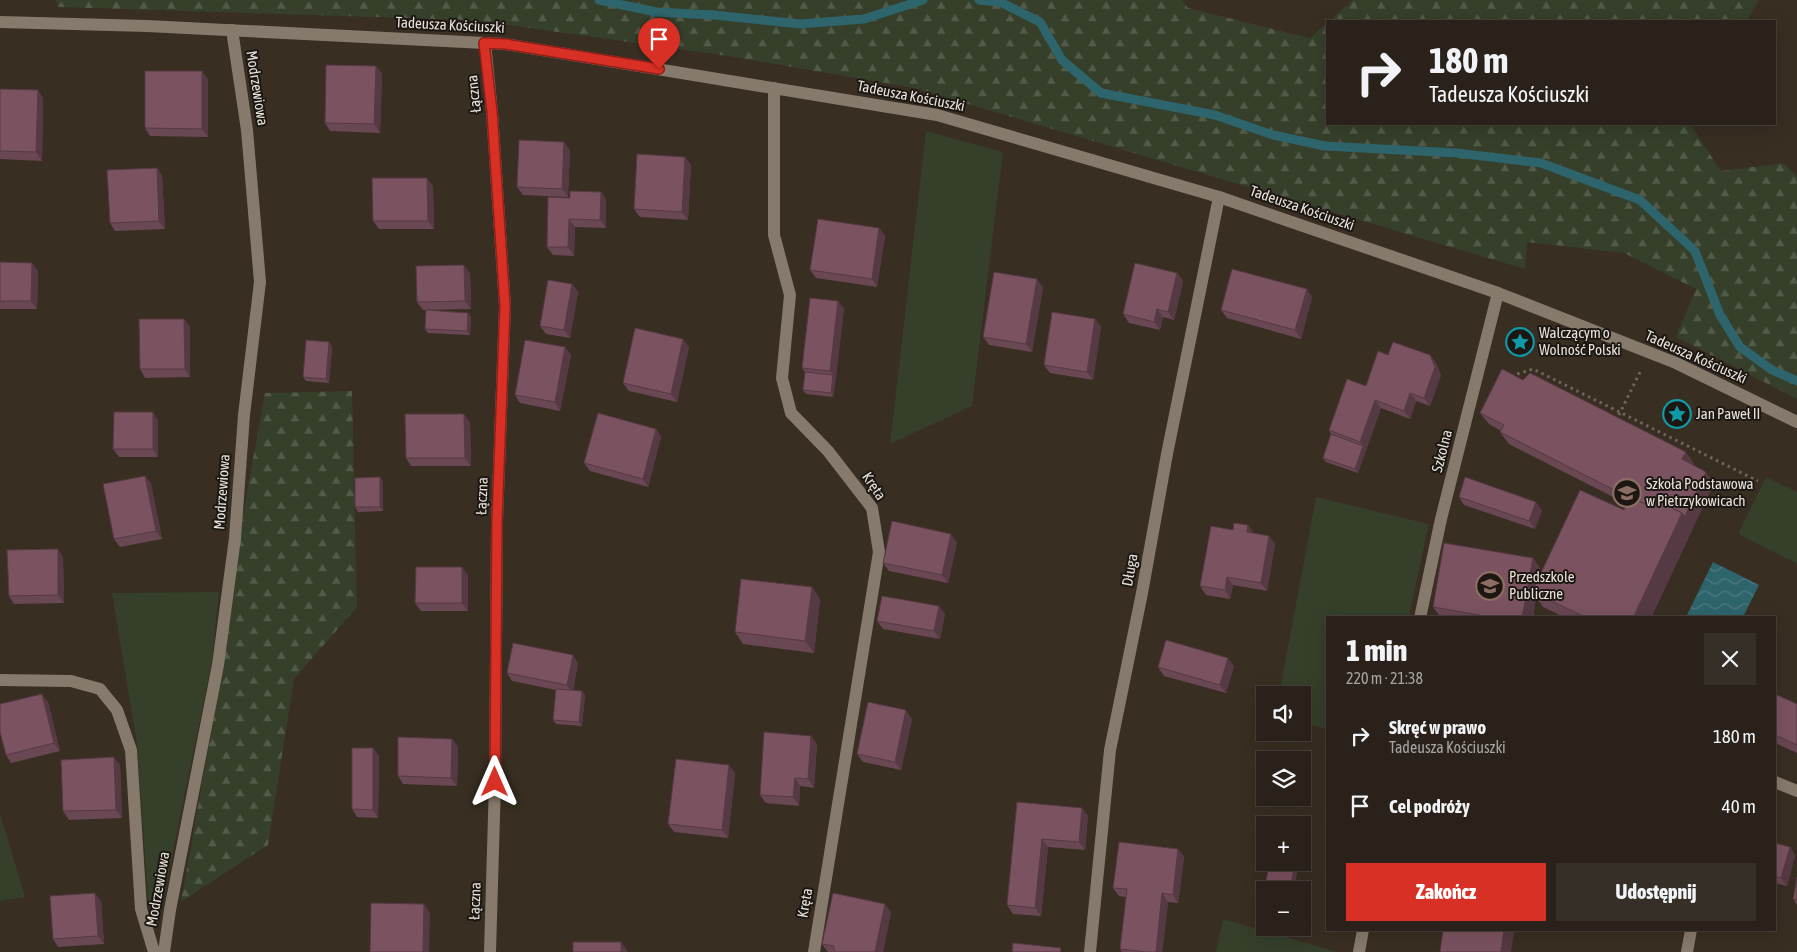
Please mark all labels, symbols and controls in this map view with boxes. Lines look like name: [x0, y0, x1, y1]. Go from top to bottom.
street label: Tadeusza Kościuszki: [395, 13, 505, 36]
pin: [638, 18, 680, 69]
icon: arrive: [645, 25, 673, 53]
icon: right: [1346, 40, 1411, 105]
text: 180 m: [1429, 40, 1508, 80]
street label: Modrzewiowa: [243, 49, 272, 127]
street label: Łączna: [463, 74, 484, 114]
street label: Tadeusza Kościuszki: [856, 77, 966, 114]
text: Tadeusza Kościuszki: [1429, 81, 1589, 107]
street label: Tadeusza Kościuszki: [1248, 182, 1357, 233]
place label: Walczącym o Wolność Polski: [1539, 324, 1621, 358]
place icon: Walczącym o Wolność Polski: [1505, 327, 1535, 357]
street label: Tadeusza Kościuszki: [1643, 327, 1750, 387]
place icon: Jan Paweł II: [1662, 399, 1692, 429]
place label: Jan Paweł II: [1696, 405, 1760, 422]
street label: Szkolna: [1428, 428, 1455, 474]
street label: Modrzewiowa: [210, 454, 233, 530]
street label: Kręta: [859, 469, 890, 503]
place label: Szkoła Podstawowa w Pietrzykowicach: [1646, 475, 1754, 509]
street label: Łączna: [472, 477, 491, 515]
school or university icon: Szkoła Podstawowa w Pietrzykowicach: [1612, 478, 1642, 508]
street label: Długa: [1118, 552, 1141, 588]
place label: Przedszkole Publiczne: [1509, 568, 1575, 602]
school or university icon: Przedszkole Publiczne: [1475, 571, 1505, 601]
text: 1 min: [1346, 633, 1407, 667]
button: close: [1704, 633, 1756, 685]
text: 220 m · 21:38: [1346, 669, 1423, 687]
map controls: [1256, 686, 1311, 936]
button: sound: [1256, 686, 1311, 741]
text: Skręć w prawo: [1389, 716, 1486, 738]
icon: right: [1346, 722, 1374, 750]
text: 180 m: [1713, 725, 1756, 747]
text: Tadeusza Kościuszki: [1389, 738, 1506, 756]
button: layers: [1256, 751, 1311, 806]
position arrow: [468, 755, 520, 807]
icon: arrive: [1346, 792, 1374, 820]
text: Cel podróży: [1389, 795, 1470, 817]
text: 40 m: [1722, 795, 1756, 817]
button: +: [1256, 816, 1311, 871]
street label: Modrzewiowa: [143, 850, 172, 928]
button: Zakończ: [1346, 863, 1546, 921]
button: Udostępnij: [1556, 863, 1756, 921]
button: −: [1256, 881, 1311, 936]
street label: Łączna: [465, 882, 484, 920]
street label: Kręta: [794, 887, 815, 919]

